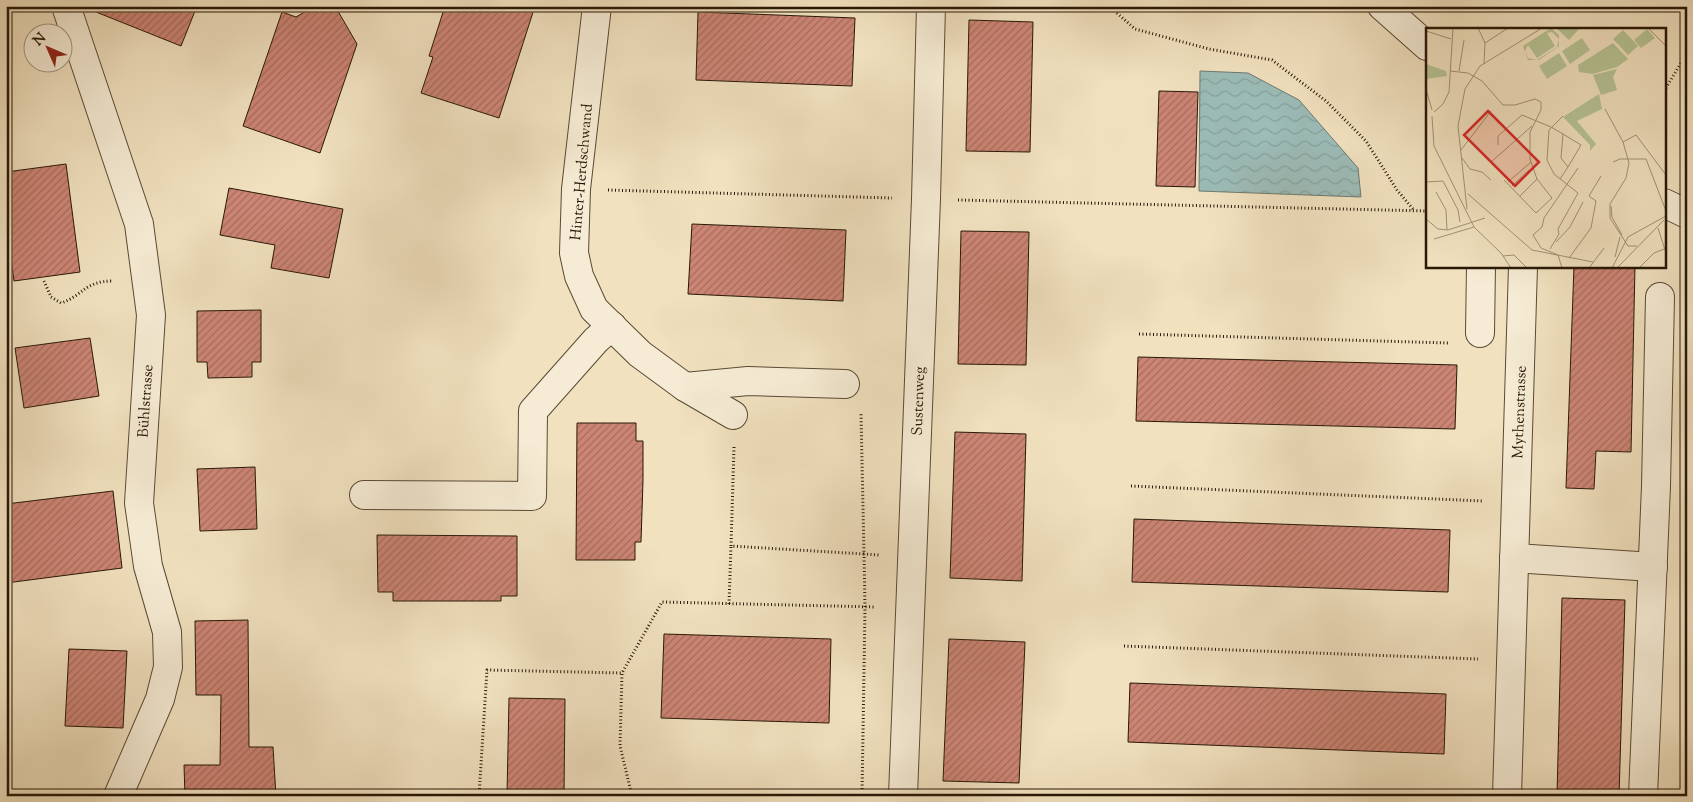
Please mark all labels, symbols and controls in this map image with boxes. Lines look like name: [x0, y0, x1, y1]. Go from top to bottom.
north arrow: [22, 22, 72, 72]
inset map: [1426, 28, 1666, 268]
text: N: [29, 29, 51, 51]
street label: Hinter-Herdschwand: [566, 102, 599, 241]
street label: Bühlstrasse: [133, 364, 160, 438]
street label: Mythenstrasse: [1508, 365, 1533, 459]
street label: Sustenweg: [908, 366, 931, 436]

